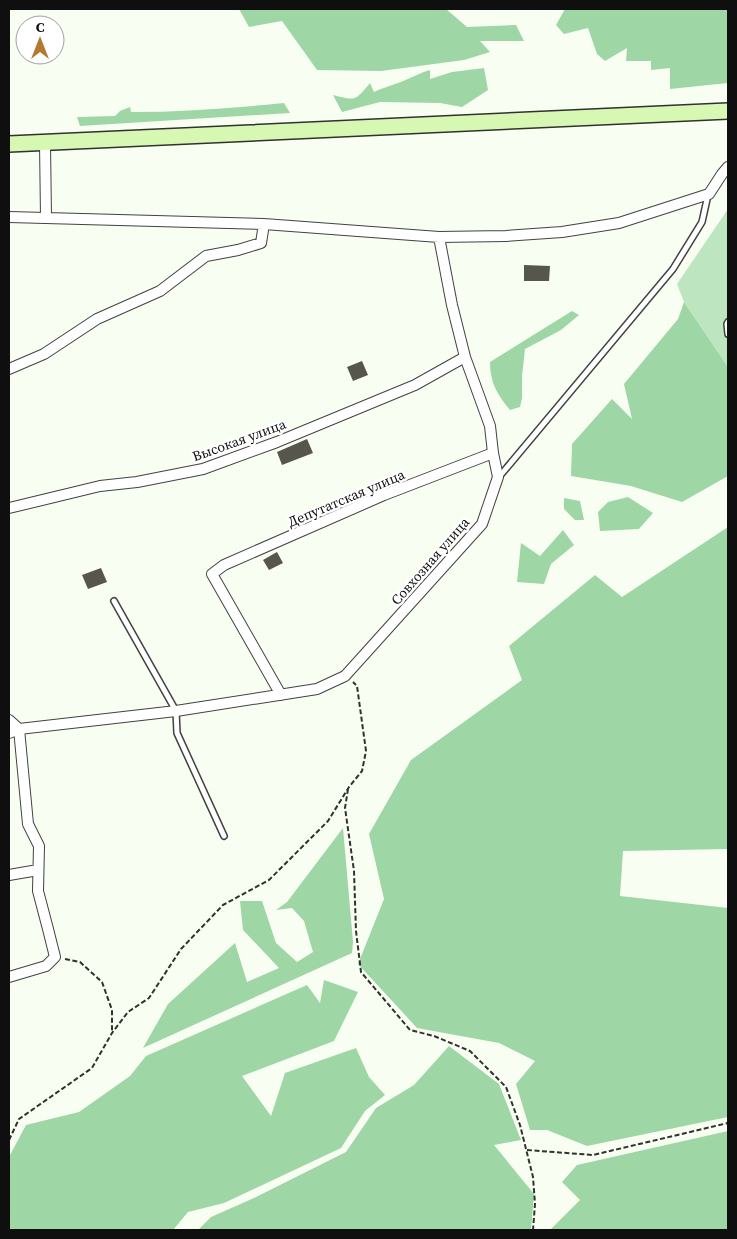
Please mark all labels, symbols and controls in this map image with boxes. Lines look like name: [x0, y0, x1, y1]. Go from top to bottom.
north arrow: [15, 15, 65, 65]
text: С: [36, 17, 45, 37]
street label: Высокая улица: [189, 413, 289, 466]
street label: Депутатская улица: [284, 464, 408, 532]
street label: Совхозная улица: [386, 512, 474, 609]

